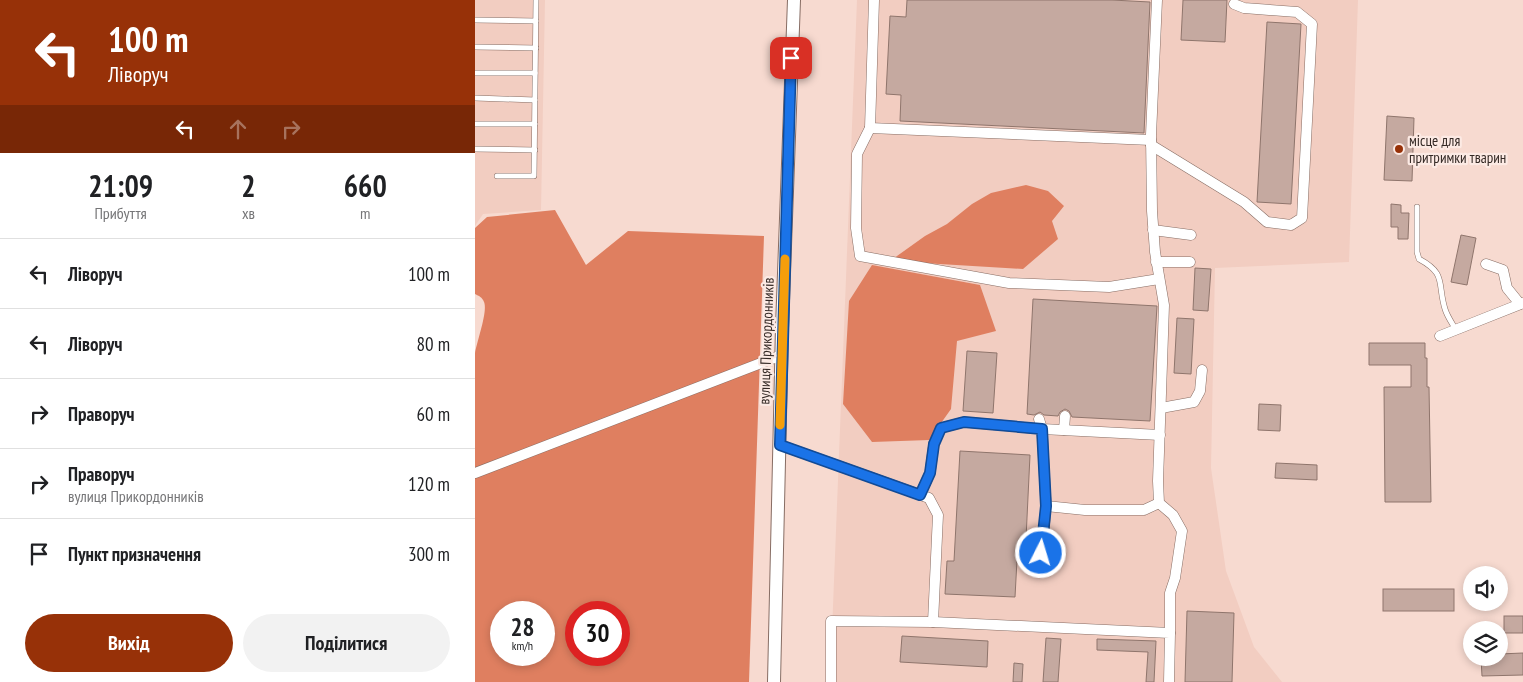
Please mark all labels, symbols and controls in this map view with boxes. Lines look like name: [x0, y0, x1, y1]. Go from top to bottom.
text: 100 m: [108, 16, 189, 62]
icon: left: [25, 20, 90, 85]
pin: [770, 37, 812, 79]
icon: arrive: [777, 44, 805, 72]
text: Ліворуч: [108, 60, 169, 88]
icon: left: [171, 115, 199, 143]
icon: ahead: [224, 115, 252, 143]
icon: right: [277, 115, 305, 143]
place label: місце для притримки тварин: [1409, 131, 1506, 167]
marker: місце для притримки тварин: [1393, 143, 1405, 155]
text: 21:09: [88, 166, 153, 205]
text: 2: [241, 166, 256, 205]
text: 660: [344, 166, 387, 205]
text: Прибуття: [94, 203, 147, 223]
text: хв: [242, 203, 255, 223]
text: m: [360, 203, 370, 223]
icon: left: [25, 260, 53, 288]
text: Ліворуч: [68, 262, 122, 286]
text: 100 m: [408, 262, 450, 286]
street label: вулиця Прикордонників: [754, 277, 778, 405]
icon: left: [25, 330, 53, 358]
text: Ліворуч: [68, 332, 122, 356]
text: 80 m: [417, 332, 450, 356]
icon: right: [25, 400, 53, 428]
text: Праворуч: [68, 402, 135, 426]
text: 60 m: [417, 402, 450, 426]
text: Праворуч: [68, 462, 135, 486]
icon: right: [25, 470, 53, 498]
text: 120 m: [408, 472, 450, 496]
text: вулиця Прикордонників: [68, 486, 204, 506]
position arrow: [1014, 526, 1066, 578]
icon: arrive: [25, 540, 53, 568]
text: Пункт призначення: [68, 542, 201, 566]
text: 300 m: [408, 542, 450, 566]
map controls: [1463, 566, 1508, 666]
button: sound: [1463, 566, 1508, 611]
speed limit sign: 30: [565, 601, 630, 666]
text: 28: [511, 611, 534, 643]
button: Вихід: [25, 614, 233, 672]
button: Поділитися: [243, 614, 450, 672]
button: layers: [1463, 621, 1508, 666]
text: km/h: [512, 638, 533, 653]

